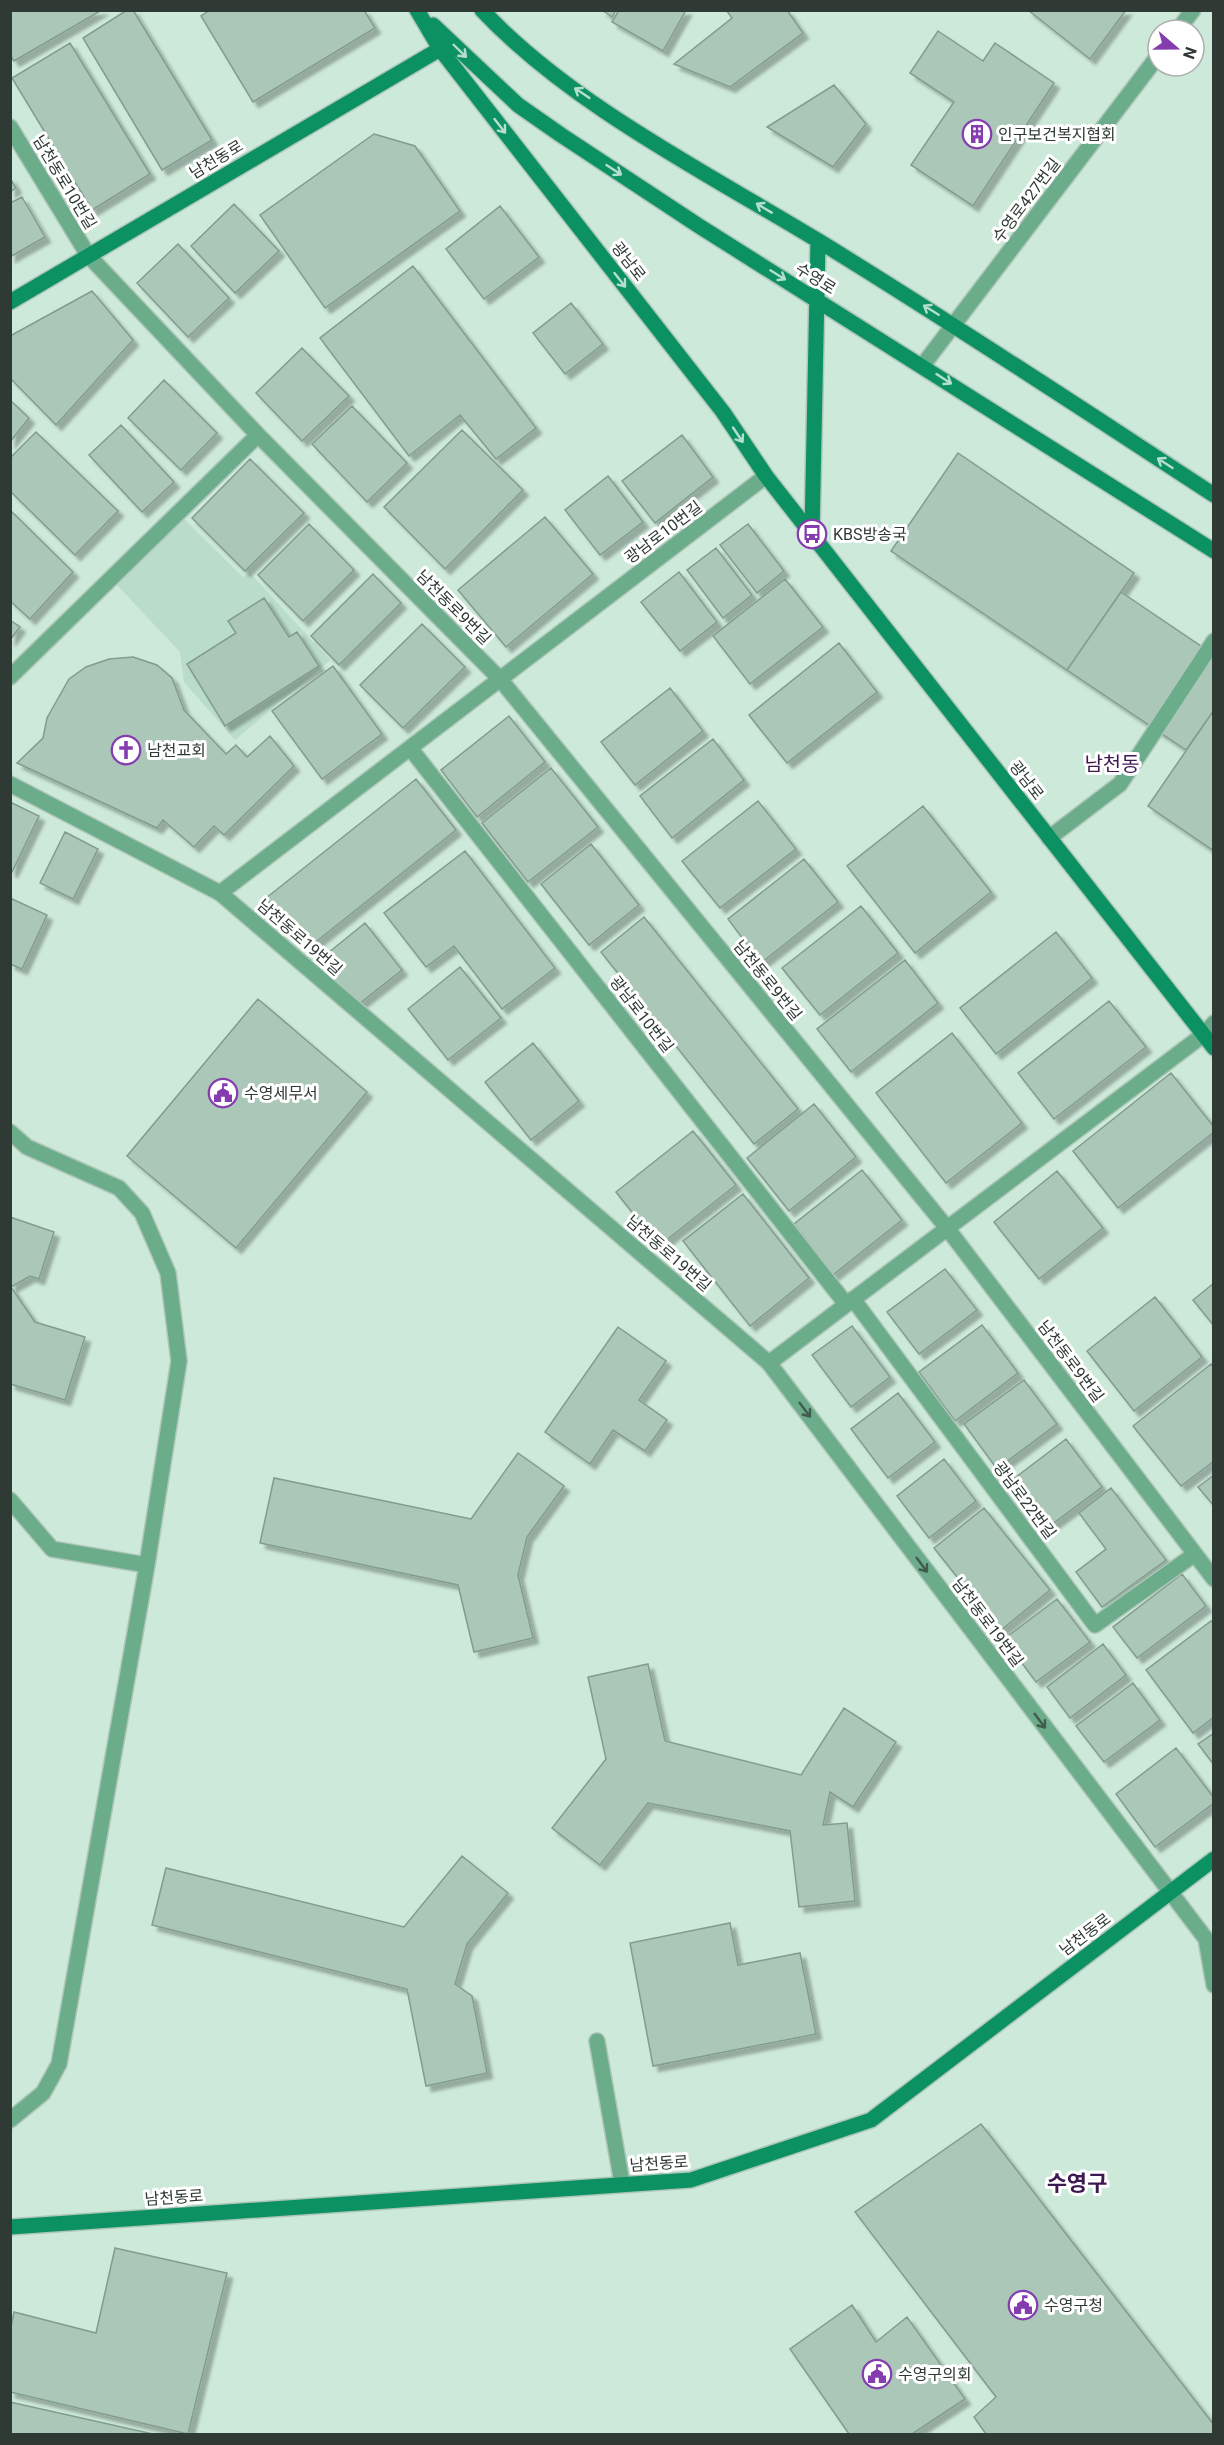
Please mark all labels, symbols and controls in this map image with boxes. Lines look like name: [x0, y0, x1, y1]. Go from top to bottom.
north arrow: [1146, 18, 1206, 78]
one-way arrow: [452, 44, 467, 59]
text: N: [1179, 44, 1200, 62]
one-way arrow: [574, 87, 590, 99]
one-way arrow: [494, 118, 507, 134]
building icon: 인구보건복지협회: [961, 118, 993, 150]
place label: 인구보건복지협회: [998, 125, 1116, 144]
street label: 남천동로10번길: [29, 132, 100, 233]
street label: 남천동로: [186, 136, 247, 183]
street label: 수영로427번길: [989, 154, 1064, 246]
one-way arrow: [605, 164, 622, 176]
one-way arrow: [756, 202, 773, 214]
street label: 광남로: [608, 238, 650, 285]
street label: 수영로: [792, 259, 840, 298]
one-way arrow: [769, 270, 786, 282]
one-way arrow: [614, 271, 627, 287]
one-way arrow: [923, 304, 940, 316]
one-way arrow: [935, 372, 952, 385]
one-way arrow: [732, 426, 744, 442]
one-way arrow: [1156, 456, 1173, 469]
street label: 광남로10번길: [621, 497, 706, 568]
bus stop icon: KBS방송국: [796, 518, 828, 550]
place label: KBS방송국: [833, 525, 907, 544]
street label: 남천동로9번길: [413, 566, 495, 648]
church icon: 남천교회: [110, 734, 142, 766]
place label: 남천교회: [147, 741, 206, 760]
district label: 남천동: [1084, 752, 1140, 776]
street label: 광남로: [1006, 757, 1048, 804]
street label: 남천동로19번길: [253, 895, 346, 979]
street label: 남천동로9번길: [730, 937, 806, 1024]
street label: 광남로10번길: [606, 972, 677, 1056]
public building icon: 수영세무서: [207, 1077, 239, 1109]
place label: 수영세무서: [244, 1084, 318, 1103]
street label: 남천동로19번길: [622, 1211, 715, 1295]
street label: 남천동로9번길: [1034, 1317, 1107, 1406]
one-way arrow: [798, 1401, 811, 1417]
street label: 광남로22번길: [989, 1458, 1060, 1543]
one-way arrow: [916, 1557, 929, 1573]
street label: 남천동로19번길: [948, 1574, 1027, 1670]
one-way arrow: [1034, 1712, 1047, 1728]
street label: 남천동로: [1056, 1909, 1115, 1960]
street label: 남천동로: [629, 2152, 689, 2175]
district label: 수영구: [1047, 2171, 1107, 2196]
street label: 남천동로: [144, 2186, 204, 2209]
public building icon: 수영구청: [1007, 2289, 1039, 2321]
place label: 수영구청: [1044, 2296, 1103, 2315]
public building icon: 수영구의회: [861, 2358, 893, 2390]
place label: 수영구의회: [898, 2365, 972, 2384]

